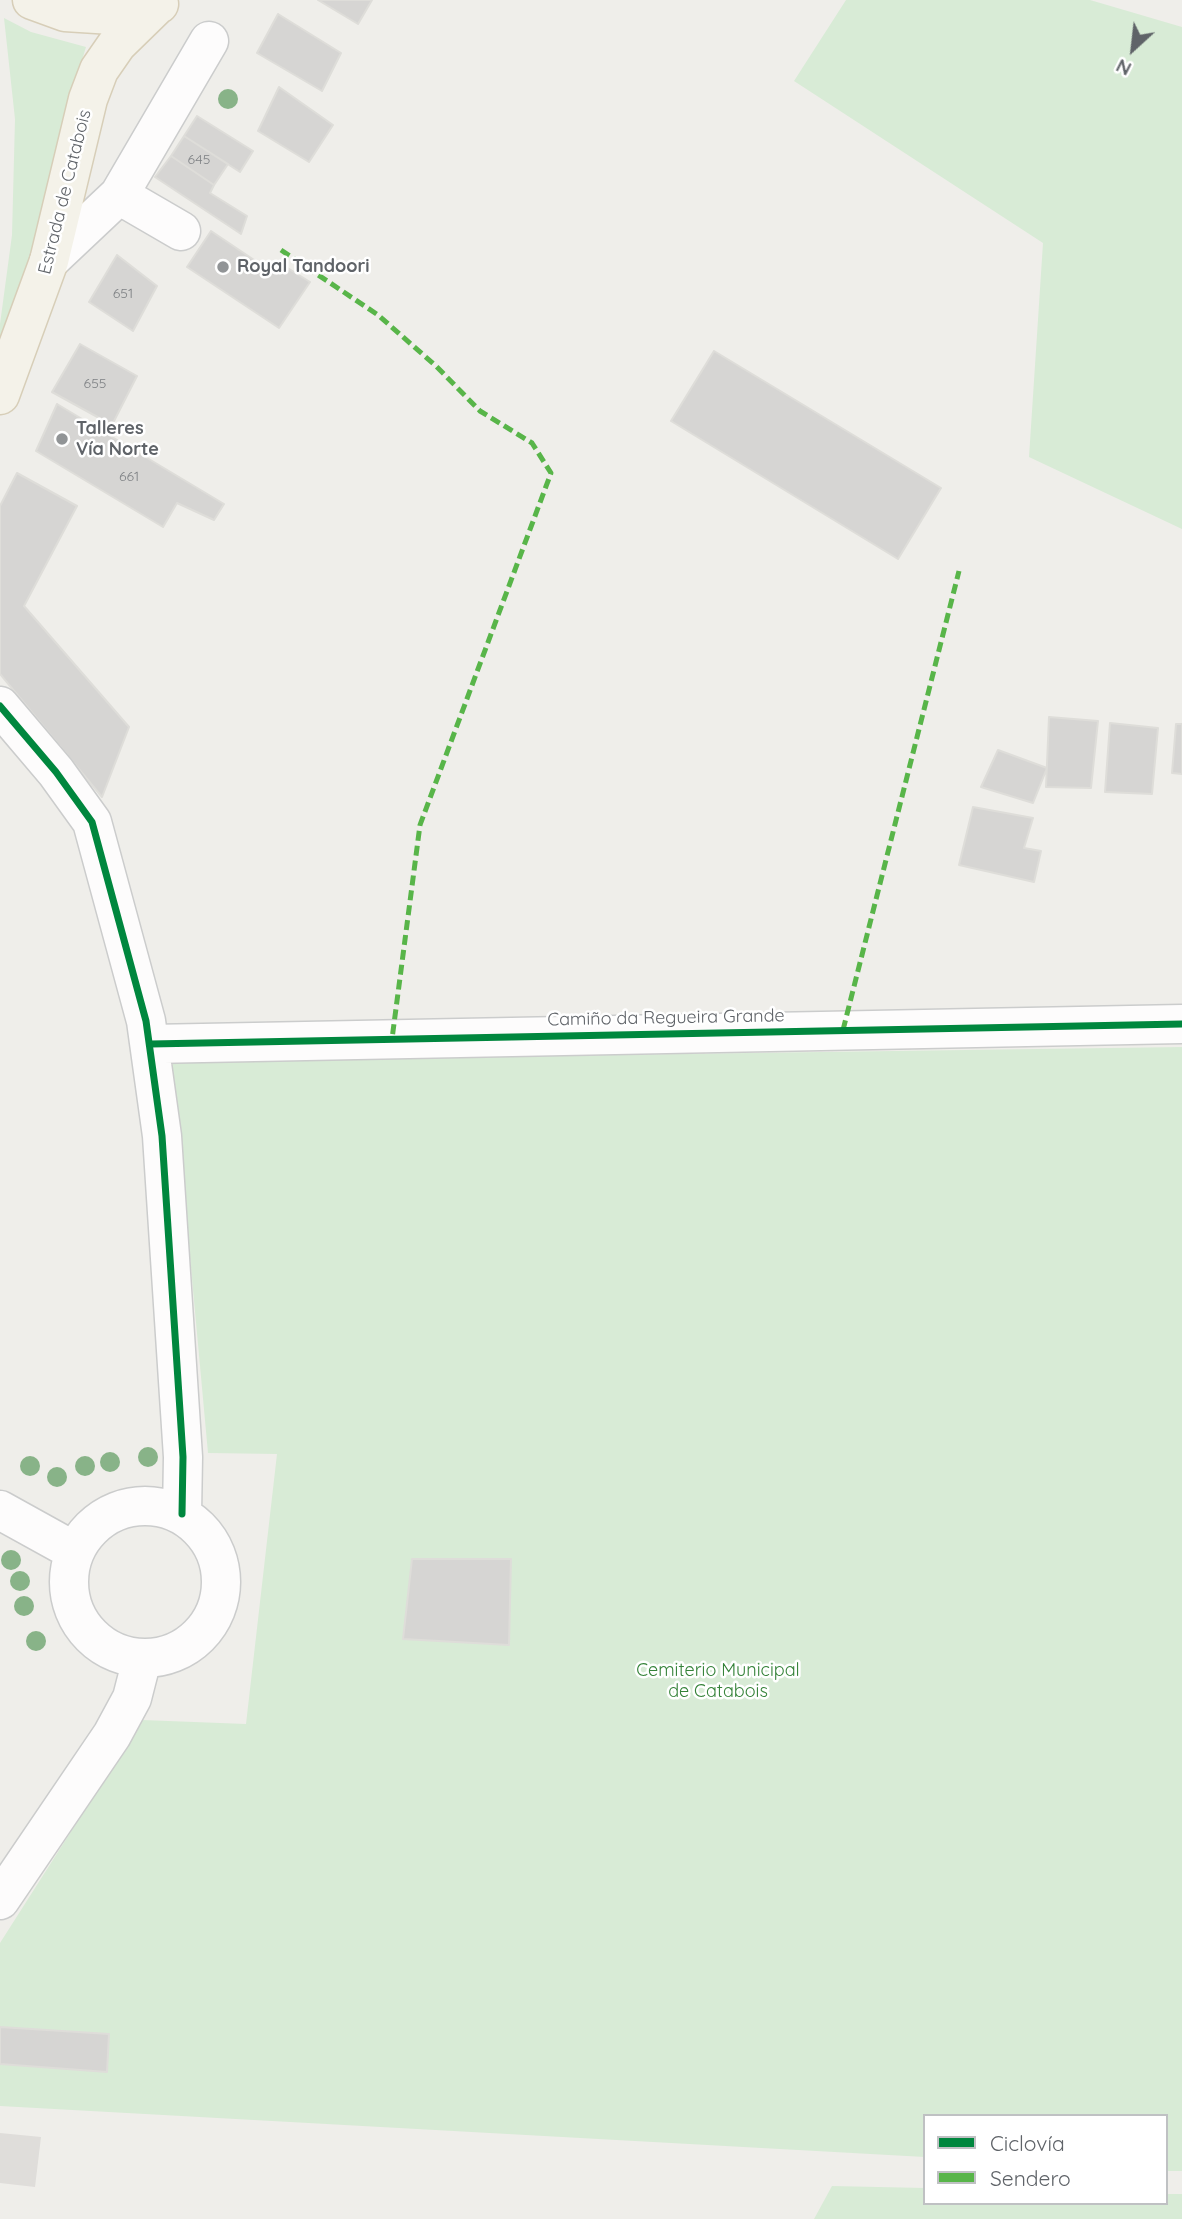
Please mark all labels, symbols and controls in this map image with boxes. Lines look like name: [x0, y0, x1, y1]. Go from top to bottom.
north arrow: [1098, 14, 1168, 84]
text: N: [1112, 54, 1135, 82]
street label: Estrada de Catabois: [34, 107, 96, 277]
house number: 645: [188, 152, 210, 168]
place label: Royal Tandoori: [237, 256, 370, 278]
marker: Royal Tandoori: [215, 259, 231, 275]
house number: 651: [113, 286, 133, 302]
house number: 655: [84, 376, 106, 392]
place label: Talleres Vía Norte: [76, 418, 159, 460]
marker: Talleres Vía Norte: [54, 431, 70, 447]
house number: 661: [119, 469, 139, 485]
street label: Camiño da Regueira Grande: [547, 1005, 785, 1031]
park label: Cemiterio Municipal de Catabois: [636, 1660, 800, 1702]
legend: [923, 2114, 1168, 2205]
text: Ciclovía: [990, 2130, 1065, 2156]
text: Sendero: [990, 2165, 1071, 2191]

